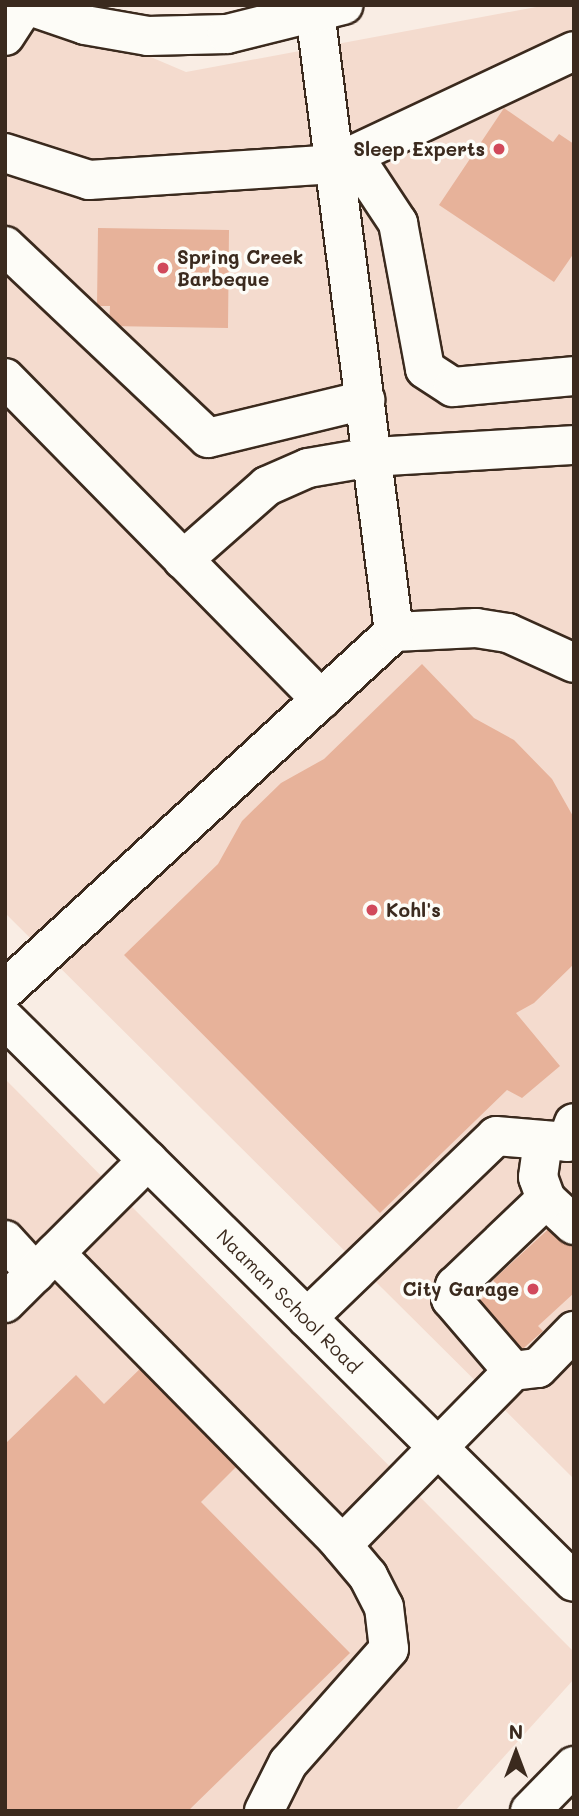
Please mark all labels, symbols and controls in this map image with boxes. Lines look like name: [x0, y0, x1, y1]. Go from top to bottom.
place label: Sleep Experts: [353, 138, 485, 160]
marker: Sleep Experts: [491, 141, 507, 157]
place label: Spring Creek Barbeque: [177, 246, 303, 290]
marker: Spring Creek Barbeque: [155, 260, 171, 276]
place label: Kohl's: [386, 899, 441, 921]
marker: Kohl's: [364, 902, 380, 918]
street label: Naaman School Road: [212, 1224, 366, 1378]
place label: City Garage: [402, 1278, 519, 1300]
marker: City Garage: [525, 1281, 541, 1297]
north arrow: [481, 1718, 551, 1788]
text: N: [509, 1719, 523, 1744]

